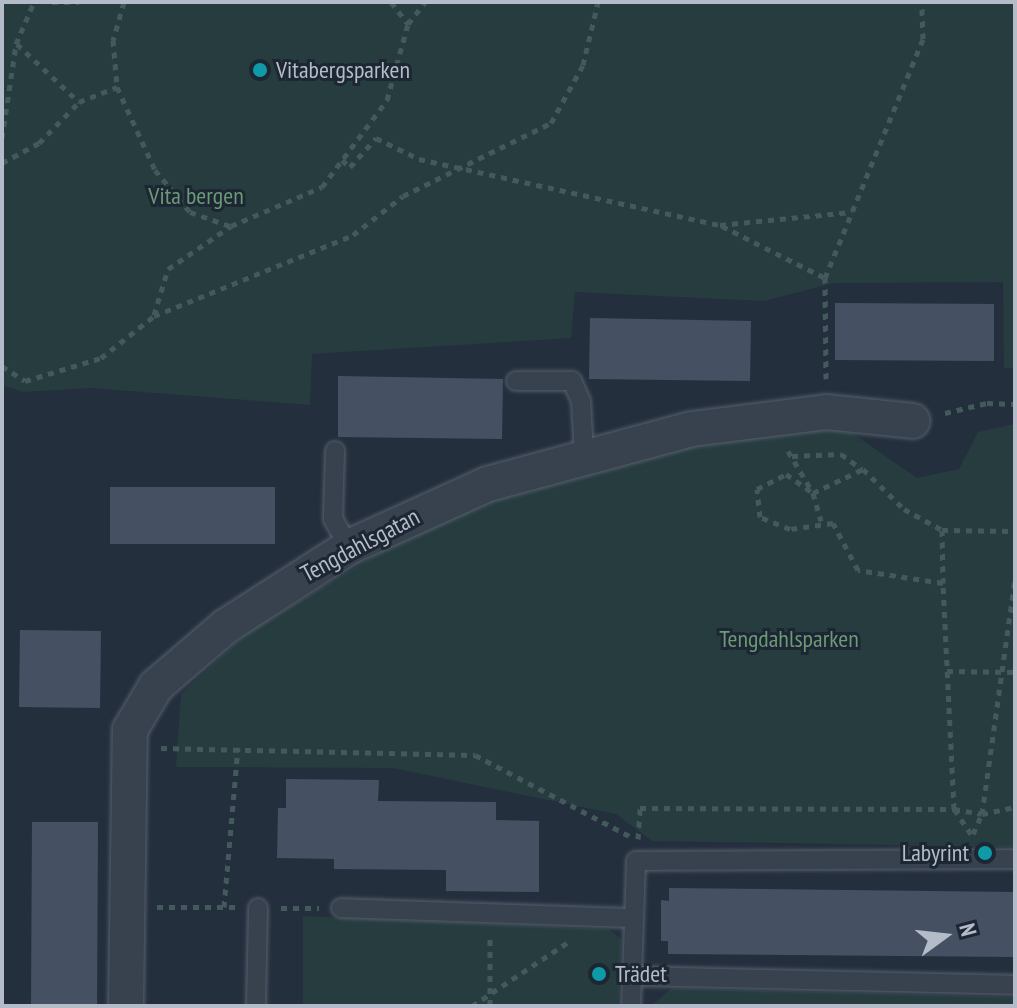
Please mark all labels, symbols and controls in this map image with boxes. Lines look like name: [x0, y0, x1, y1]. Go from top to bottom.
place label: Vitabergsparken: [276, 56, 410, 84]
marker: Vitabergsparken: [251, 61, 269, 79]
park label: Vita bergen: [148, 182, 244, 210]
street label: Tengdahlsgatan: [296, 502, 424, 588]
park label: Tengdahlsparken: [719, 625, 859, 653]
place label: Labyrint: [902, 839, 969, 867]
marker: Labyrint: [976, 844, 994, 862]
north arrow: [905, 896, 985, 976]
text: N: [953, 920, 983, 939]
place label: Trädet: [615, 960, 667, 988]
marker: Trädet: [590, 965, 608, 983]

